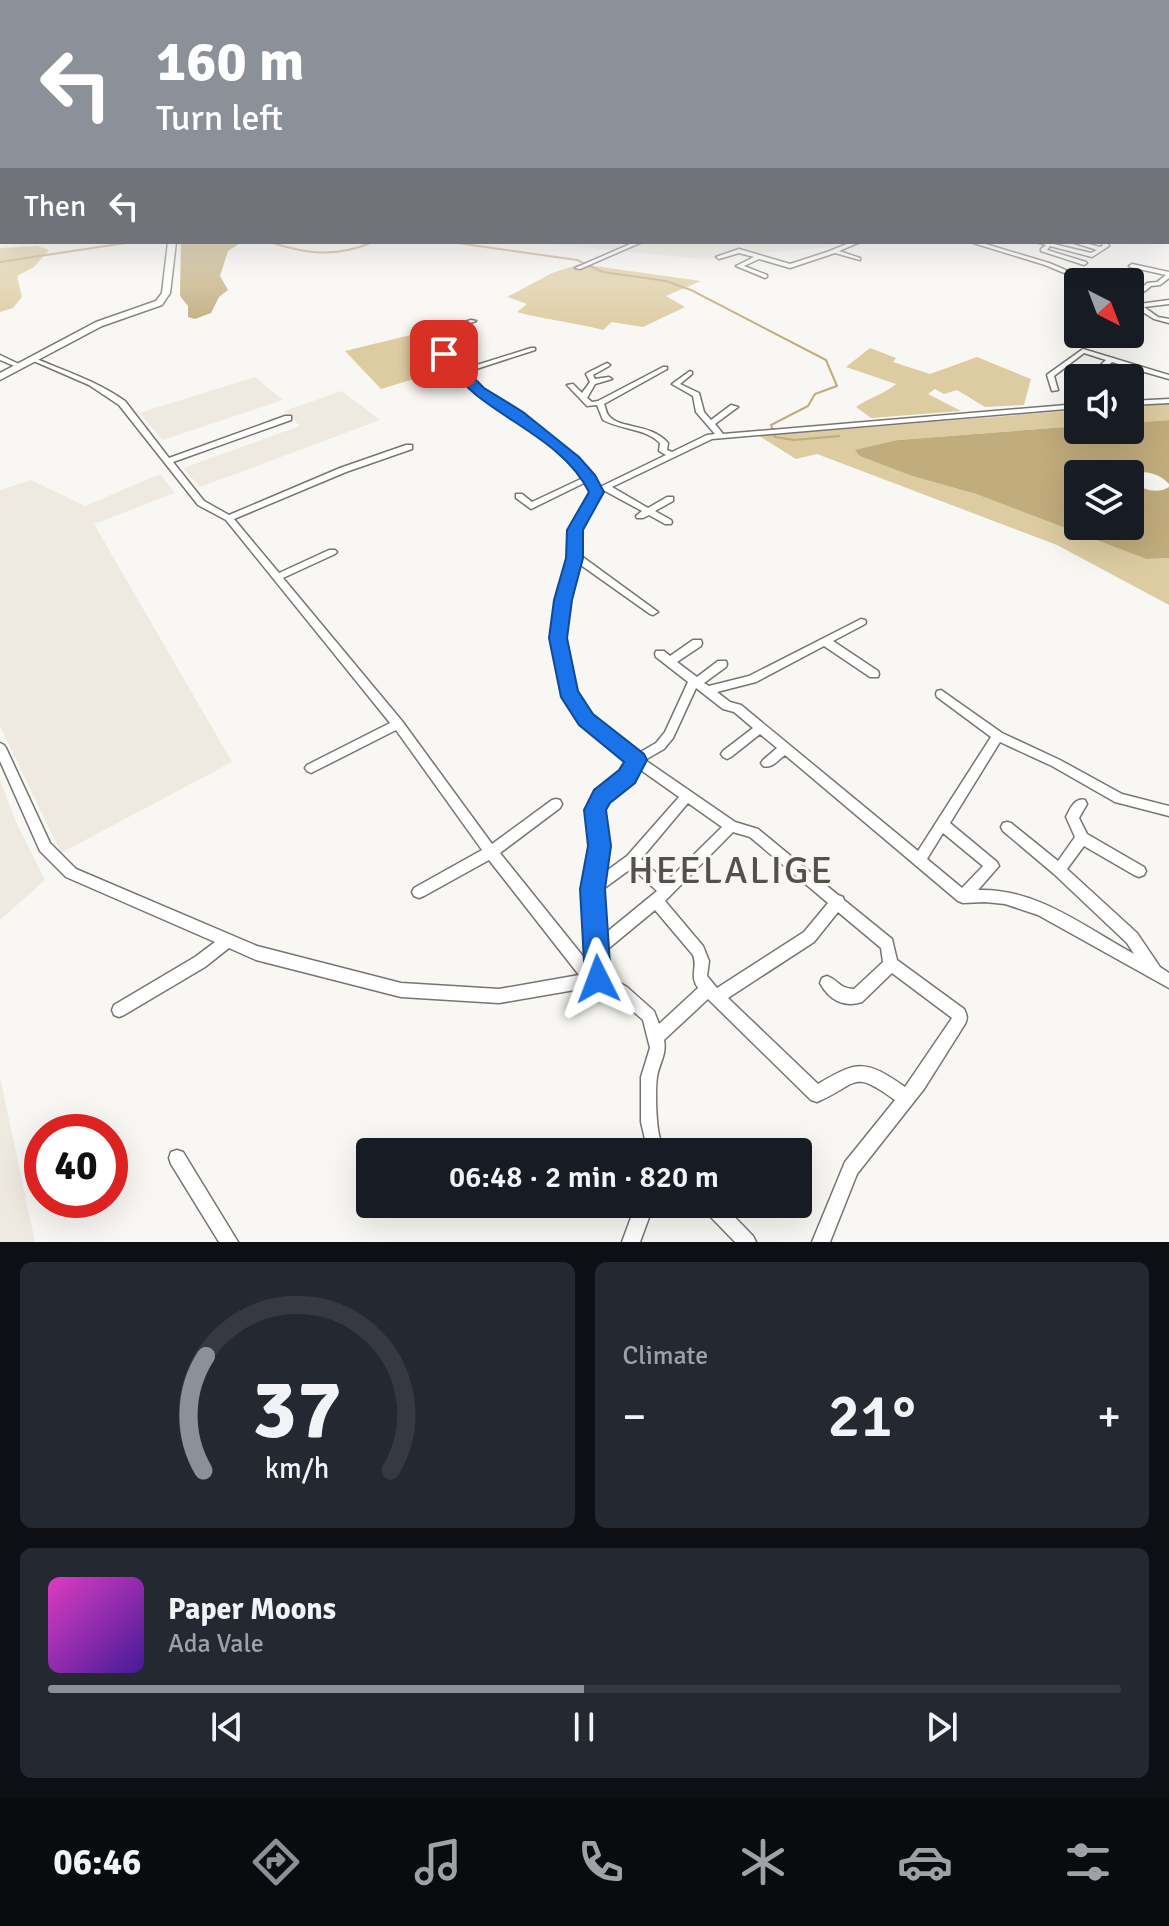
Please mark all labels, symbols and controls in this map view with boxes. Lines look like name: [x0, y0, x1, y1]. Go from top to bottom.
text: 160 m: [156, 27, 304, 96]
icon: left: [24, 32, 128, 136]
text: Turn left: [156, 96, 283, 141]
icon: left: [102, 184, 146, 228]
text: Then: [24, 188, 86, 225]
north arrow: [1064, 268, 1144, 348]
map controls: [1064, 268, 1144, 540]
pin: [410, 320, 478, 388]
icon: arrive: [422, 332, 466, 376]
button: sound: [1064, 364, 1144, 444]
button: layers: [1064, 460, 1144, 540]
district label: HEELALIGE: [628, 847, 834, 894]
position arrow: [556, 937, 640, 1021]
speed limit sign: 40: [24, 1114, 128, 1218]
text: 06:48 · 2 min · 820 m: [449, 1159, 719, 1196]
text: Climate: [623, 1340, 708, 1372]
text: 37: [252, 1359, 342, 1461]
text: 21°: [828, 1380, 916, 1454]
text: −: [623, 1390, 646, 1444]
text: +: [1097, 1390, 1121, 1444]
text: km/h: [265, 1451, 330, 1486]
text: Paper Moons: [168, 1591, 336, 1628]
text: Ada Vale: [168, 1628, 264, 1660]
icon: previous: [205, 1705, 249, 1749]
icon: pause: [562, 1705, 606, 1749]
icon: next: [920, 1705, 964, 1749]
icon: directions: [248, 1834, 304, 1890]
icon: music: [410, 1834, 466, 1890]
icon: phone: [573, 1834, 629, 1890]
icon: climate: [735, 1834, 791, 1890]
icon: car: [897, 1834, 953, 1890]
icon: filters: [1060, 1834, 1116, 1890]
text: 06:46: [53, 1840, 142, 1885]

